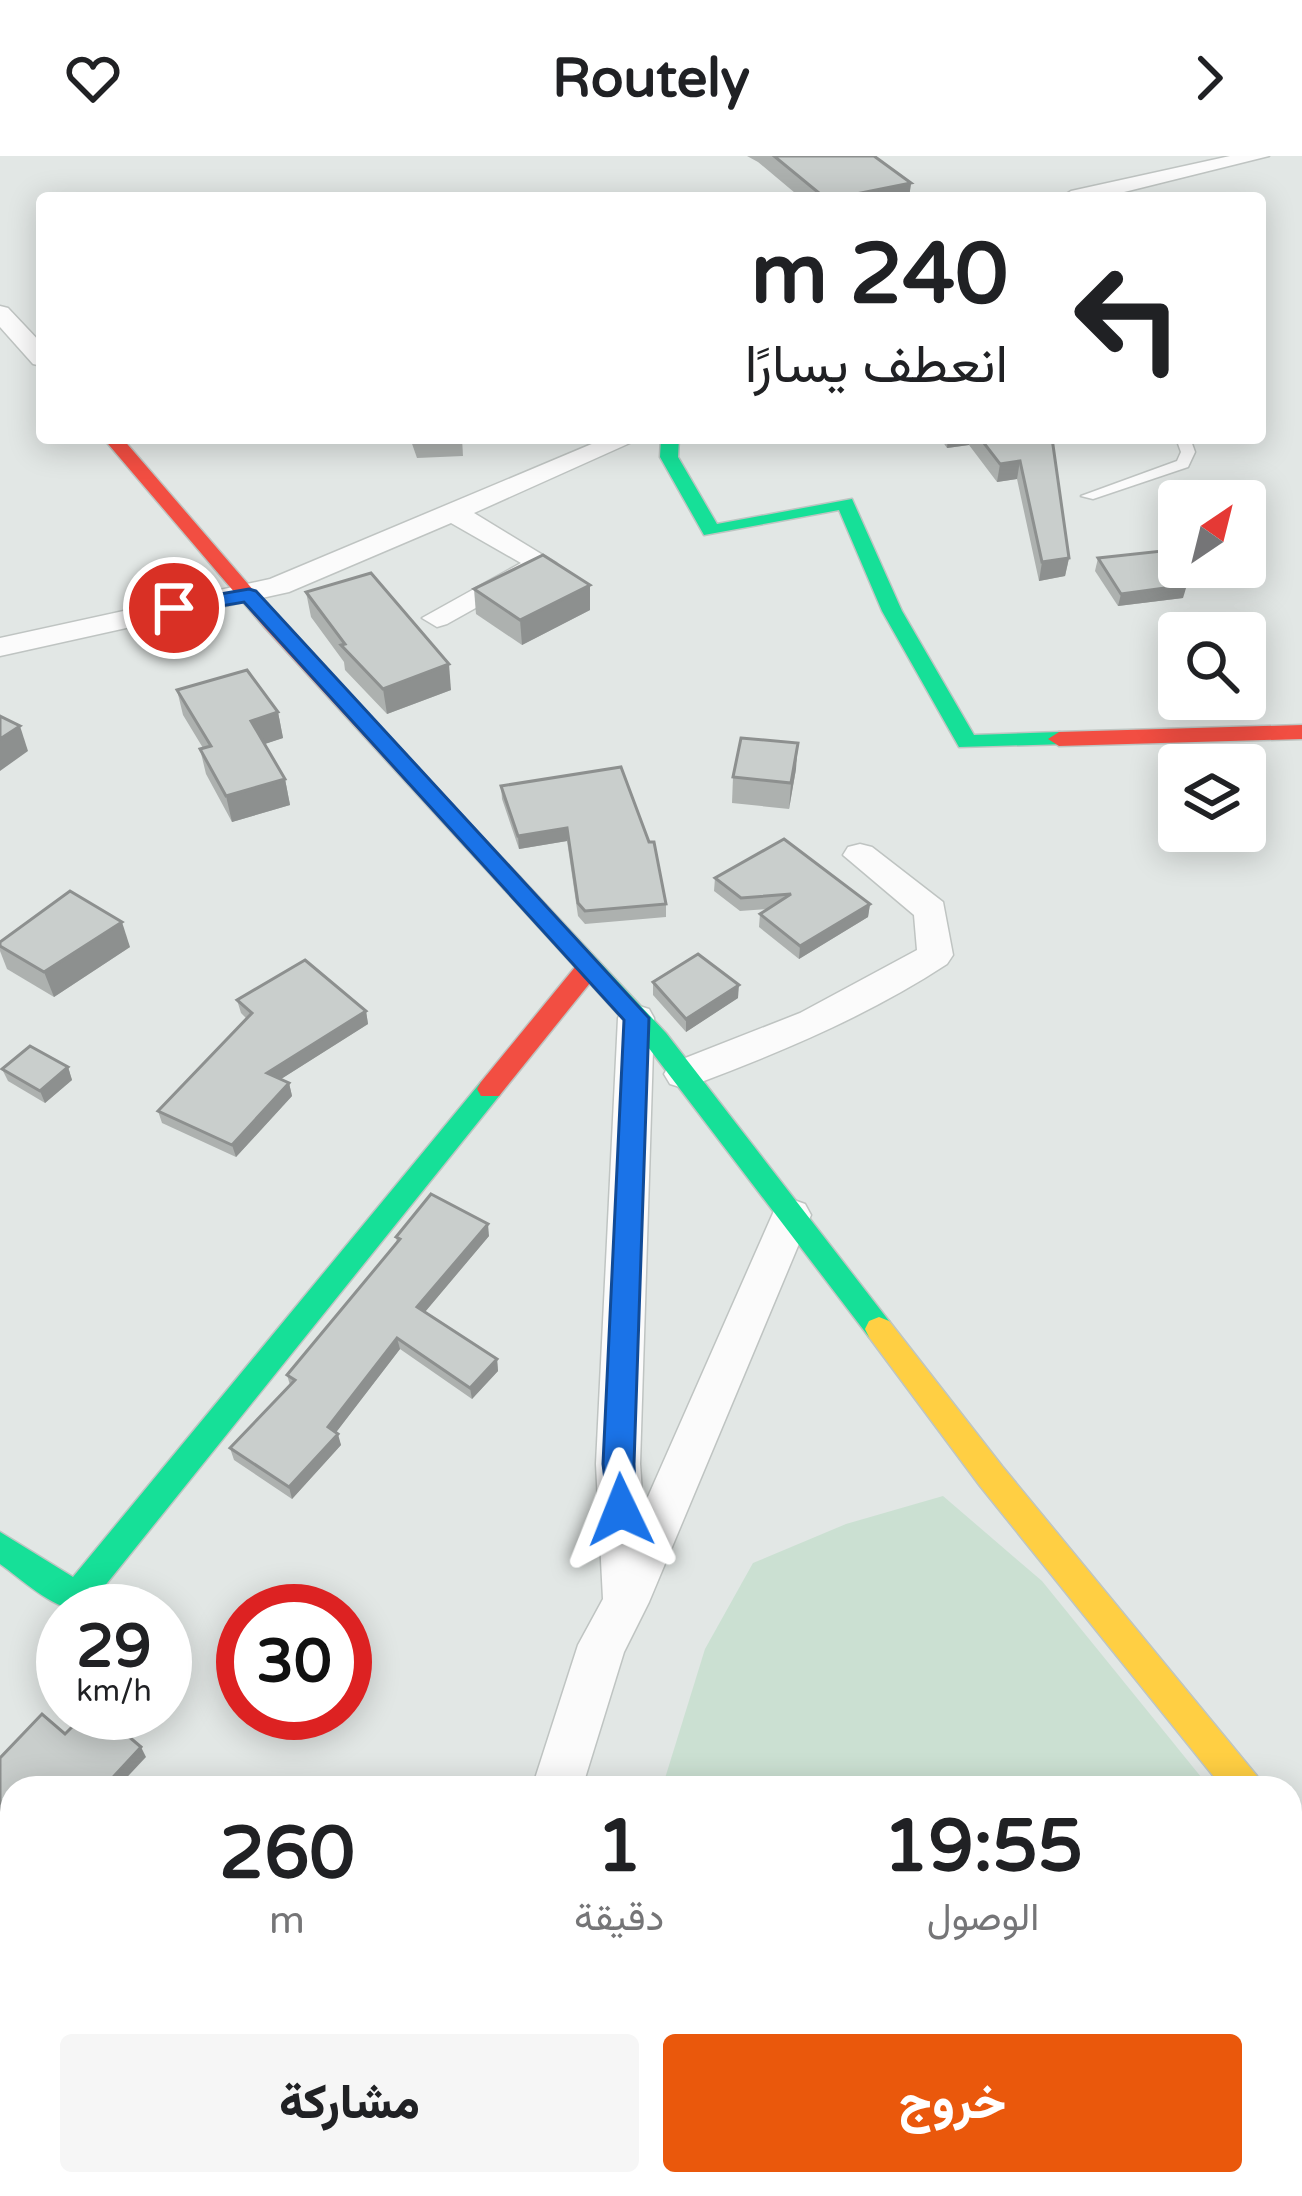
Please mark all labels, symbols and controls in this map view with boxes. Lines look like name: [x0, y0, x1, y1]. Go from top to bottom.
icon: heart: [60, 45, 126, 111]
icon: forward: [1176, 45, 1242, 111]
text: Routely: [552, 46, 750, 111]
text: 240 m: [751, 225, 1008, 326]
icon: left: [1050, 240, 1206, 396]
text: انعطف يسارًا: [745, 332, 1008, 397]
north arrow: [1158, 480, 1266, 588]
map controls: [1158, 480, 1266, 852]
pin: [123, 557, 225, 659]
icon: arrive: [141, 575, 207, 641]
button: search: [1158, 612, 1266, 720]
button: layers: [1158, 744, 1266, 852]
position arrow: [558, 1447, 684, 1573]
speed limit sign: 30: [216, 1584, 372, 1740]
text: 29: [76, 1611, 152, 1683]
text: km/h: [76, 1673, 152, 1710]
text: 1: [596, 1804, 642, 1891]
text: 19:55: [883, 1804, 1083, 1891]
text: 260: [219, 1811, 355, 1898]
text: دقيقة: [574, 1894, 664, 1941]
text: الوصول: [927, 1894, 1039, 1941]
text: m: [269, 1897, 305, 1944]
button: مشاركة: [60, 2034, 639, 2172]
button: خروج: [663, 2034, 1242, 2172]

